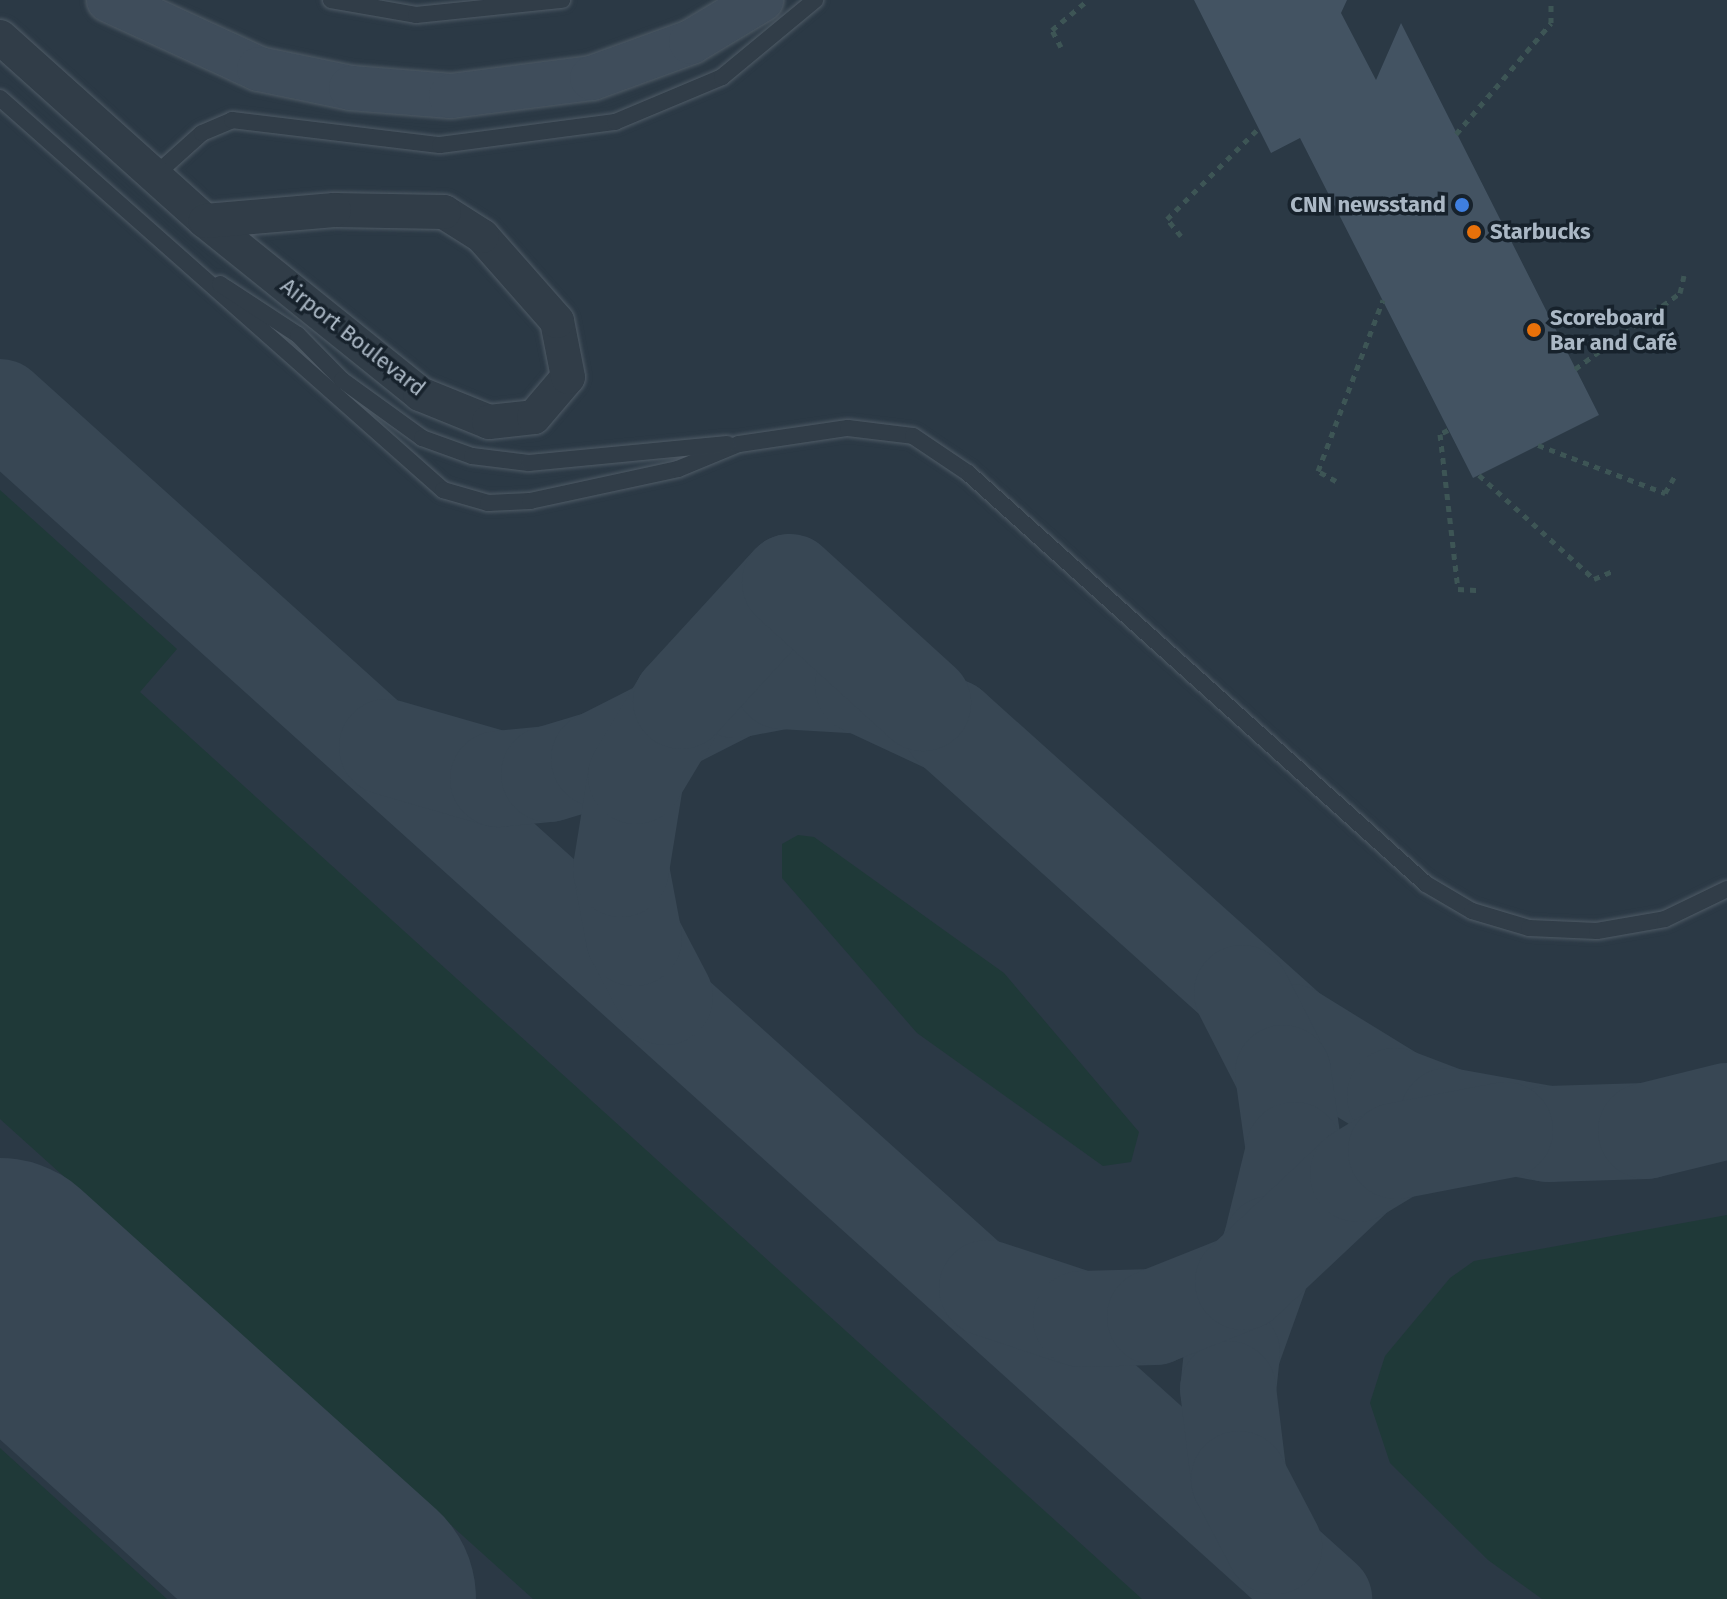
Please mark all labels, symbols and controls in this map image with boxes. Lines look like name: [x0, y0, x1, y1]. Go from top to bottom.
place label: CNN newsstand: [1290, 192, 1446, 218]
marker: CNN newsstand: [1453, 196, 1471, 214]
place label: Starbucks: [1490, 219, 1591, 245]
marker: Starbucks: [1465, 223, 1483, 241]
street label: Airport Boulevard: [275, 272, 431, 402]
place label: Scoreboard Bar and Café: [1550, 304, 1677, 356]
marker: Scoreboard Bar and Café: [1525, 321, 1543, 339]

